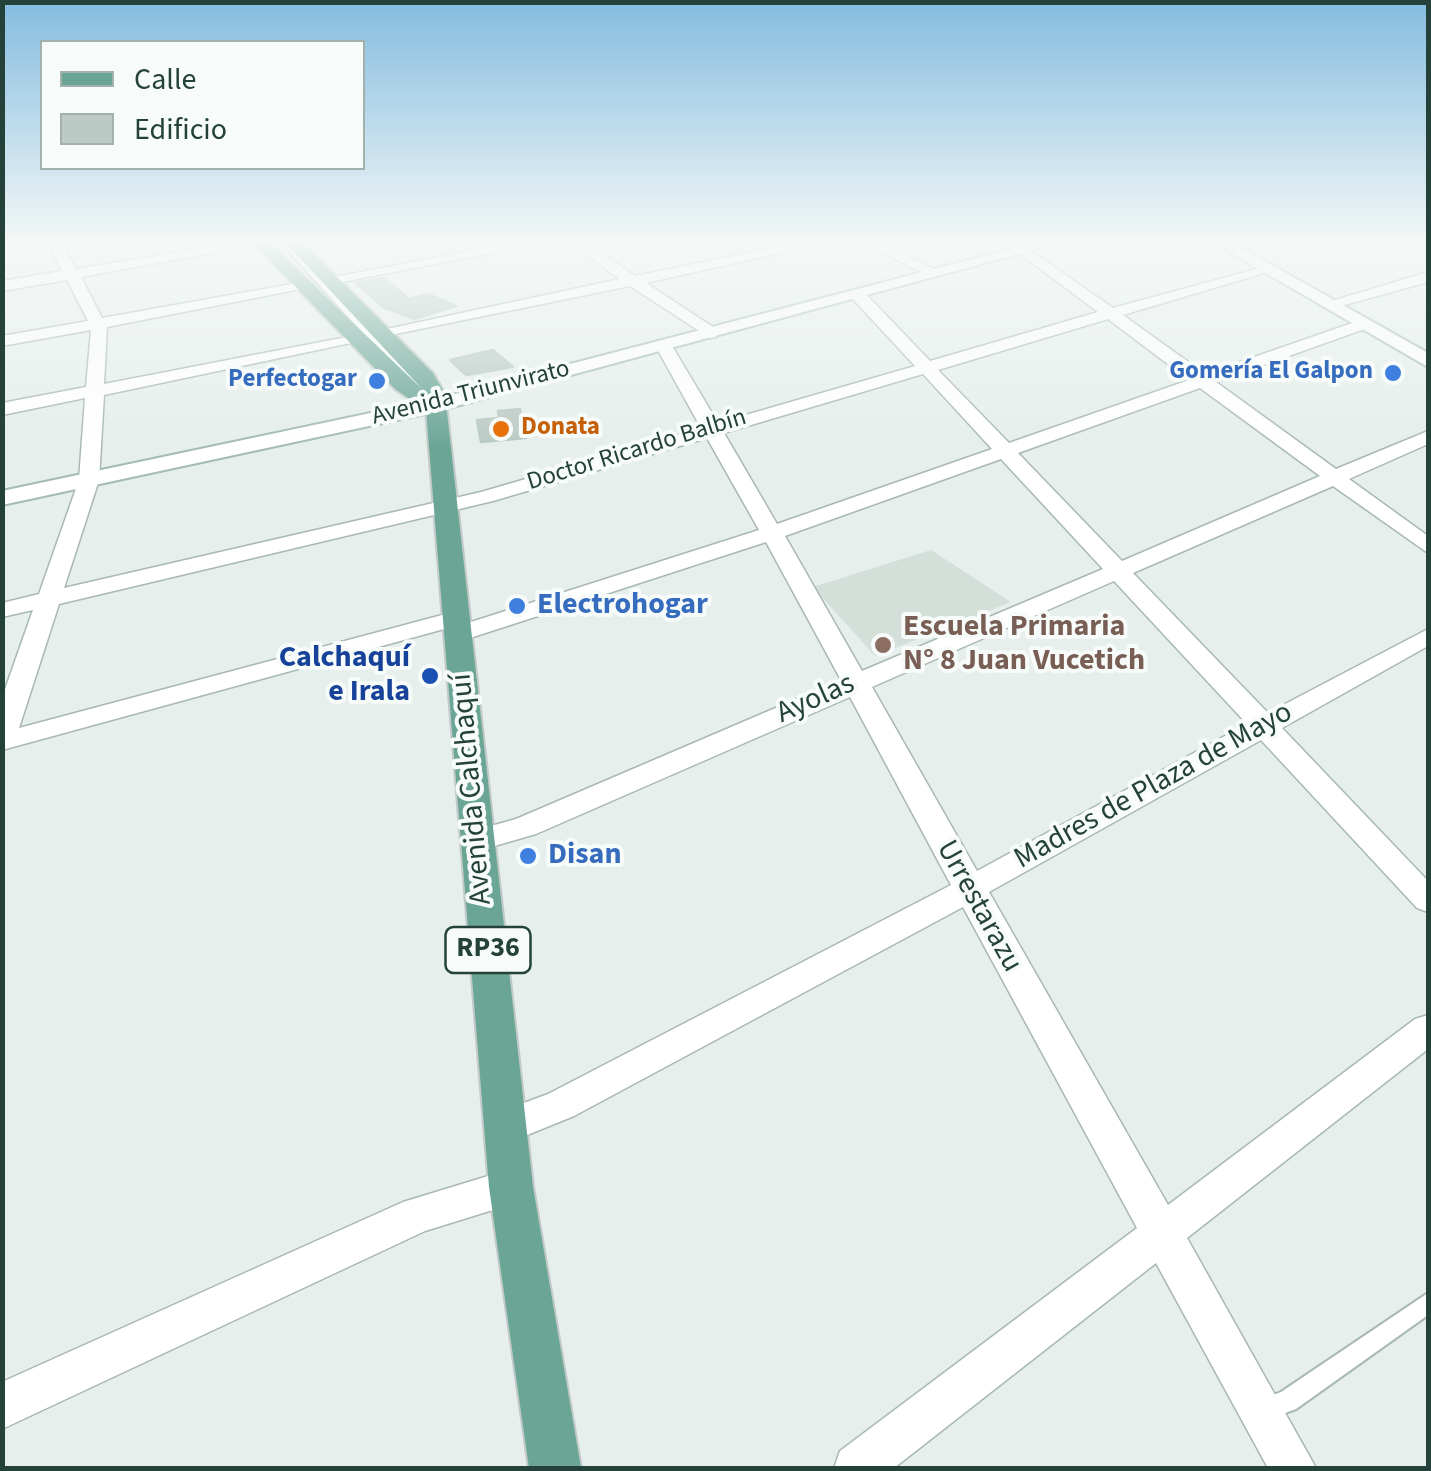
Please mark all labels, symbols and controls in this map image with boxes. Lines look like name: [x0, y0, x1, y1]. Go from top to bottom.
legend: [40, 40, 365, 170]
text: Calle: [134, 58, 196, 101]
text: Edificio: [134, 108, 227, 151]
street label: Avenida Triunvirato: [369, 355, 573, 433]
place label: Gomería El Galpon: [1169, 358, 1373, 388]
marker: Gomería El Galpon: [1382, 362, 1404, 384]
place label: Perfectogar: [228, 366, 357, 396]
marker: Perfectogar: [366, 370, 388, 392]
street label: Doctor Ricardo Balbín: [524, 403, 750, 499]
place label: Donata: [521, 414, 600, 444]
marker: Donata: [490, 418, 512, 440]
place label: Electrohogar: [537, 588, 708, 624]
marker: Electrohogar: [506, 595, 528, 617]
place label: Escuela Primaria N° 8 Juan Vucetich: [903, 610, 1145, 680]
marker: Escuela Primaria N° 8 Juan Vucetich: [872, 634, 894, 656]
place label: Calchaquí e Irala: [279, 641, 410, 712]
marker: Calchaquí e Irala: [419, 665, 441, 687]
street label: Ayolas: [771, 667, 861, 733]
street label: Avenida Calchaquí: [445, 672, 501, 906]
street label: Madres de Plaza de Mayo: [1009, 696, 1299, 878]
street label: Urrestarazu: [927, 835, 1029, 979]
place label: Disan: [548, 838, 622, 874]
marker: Disan: [517, 845, 539, 867]
road number: RP36: [446, 927, 530, 973]

